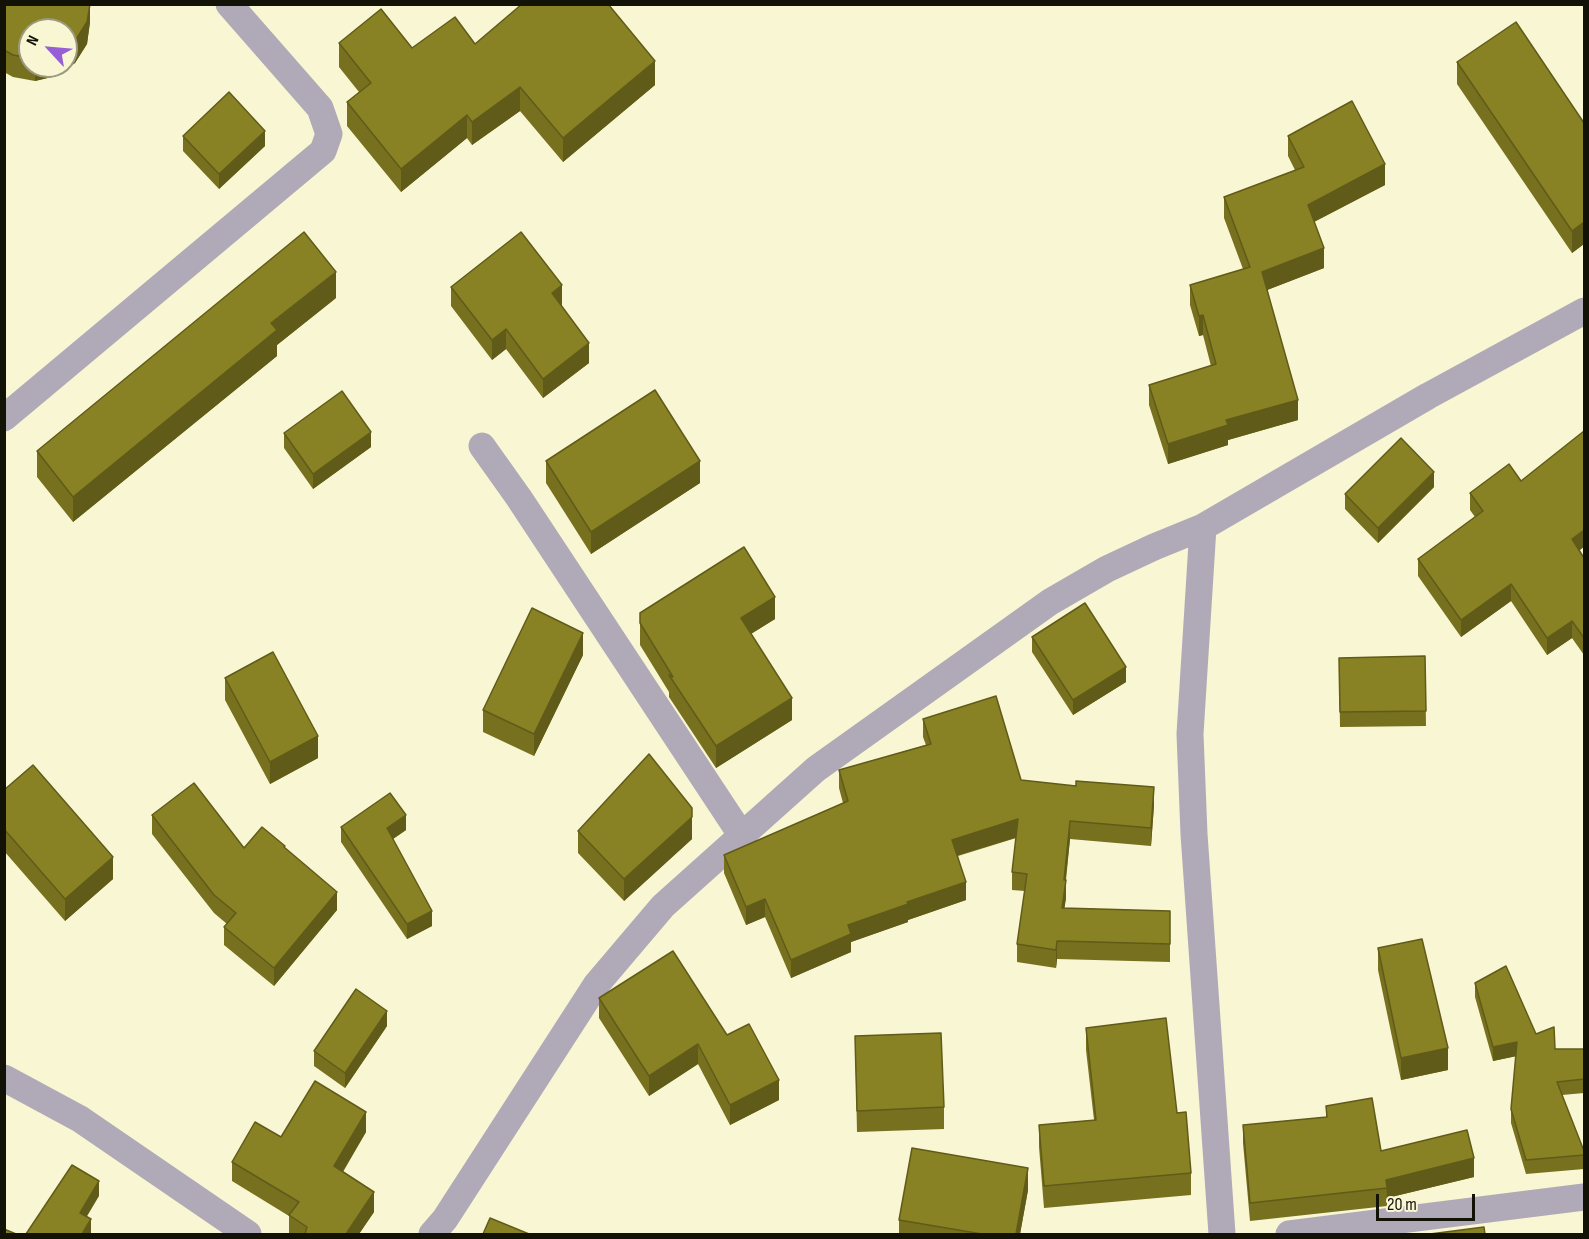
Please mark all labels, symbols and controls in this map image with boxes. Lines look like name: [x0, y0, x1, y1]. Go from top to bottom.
north arrow: [18, 18, 78, 78]
text: N: [23, 33, 44, 49]
scale bar: [1379, 1182, 1478, 1220]
text: 20 m: [1387, 1194, 1417, 1215]

